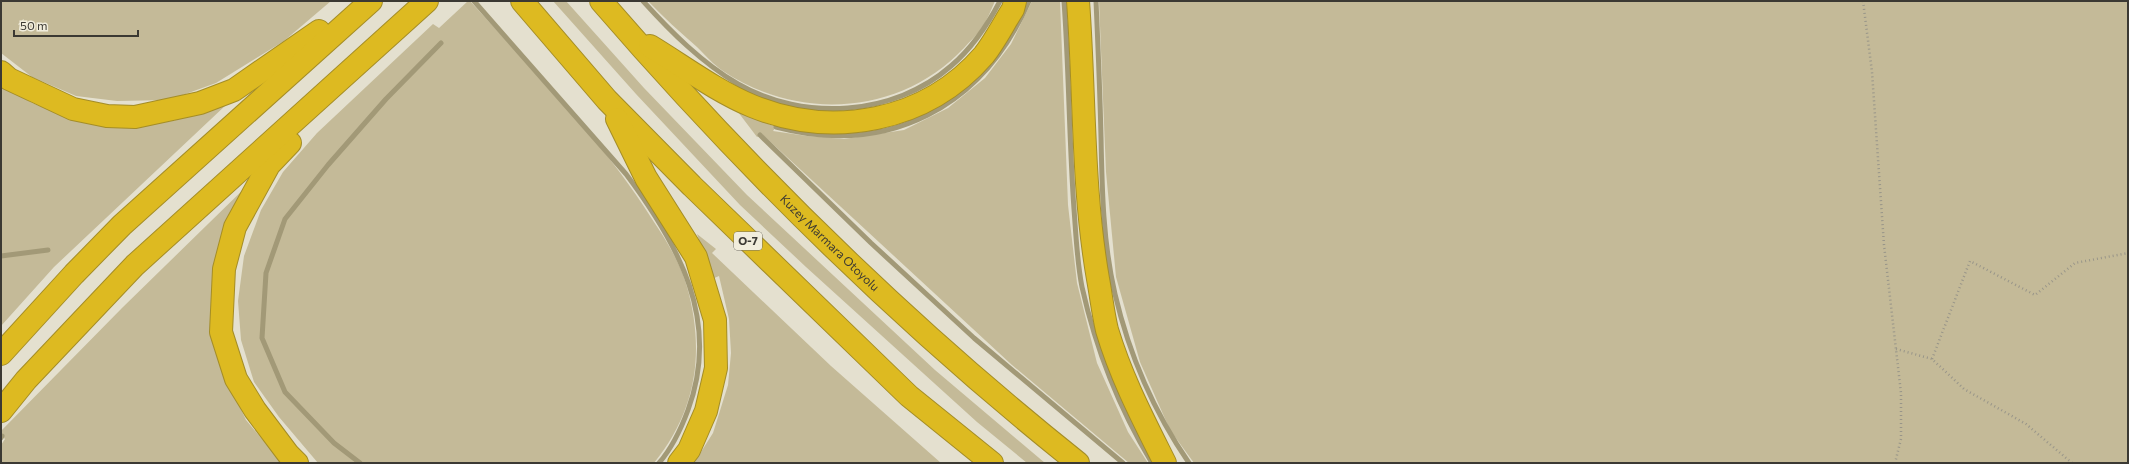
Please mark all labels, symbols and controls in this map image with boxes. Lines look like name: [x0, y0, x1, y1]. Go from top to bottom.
scale bar: [14, 12, 138, 38]
text: 50 m: [20, 18, 48, 32]
street label: Kuzey Marmara Otoyolu: [778, 191, 883, 293]
road number: O-7: [734, 232, 762, 250]

